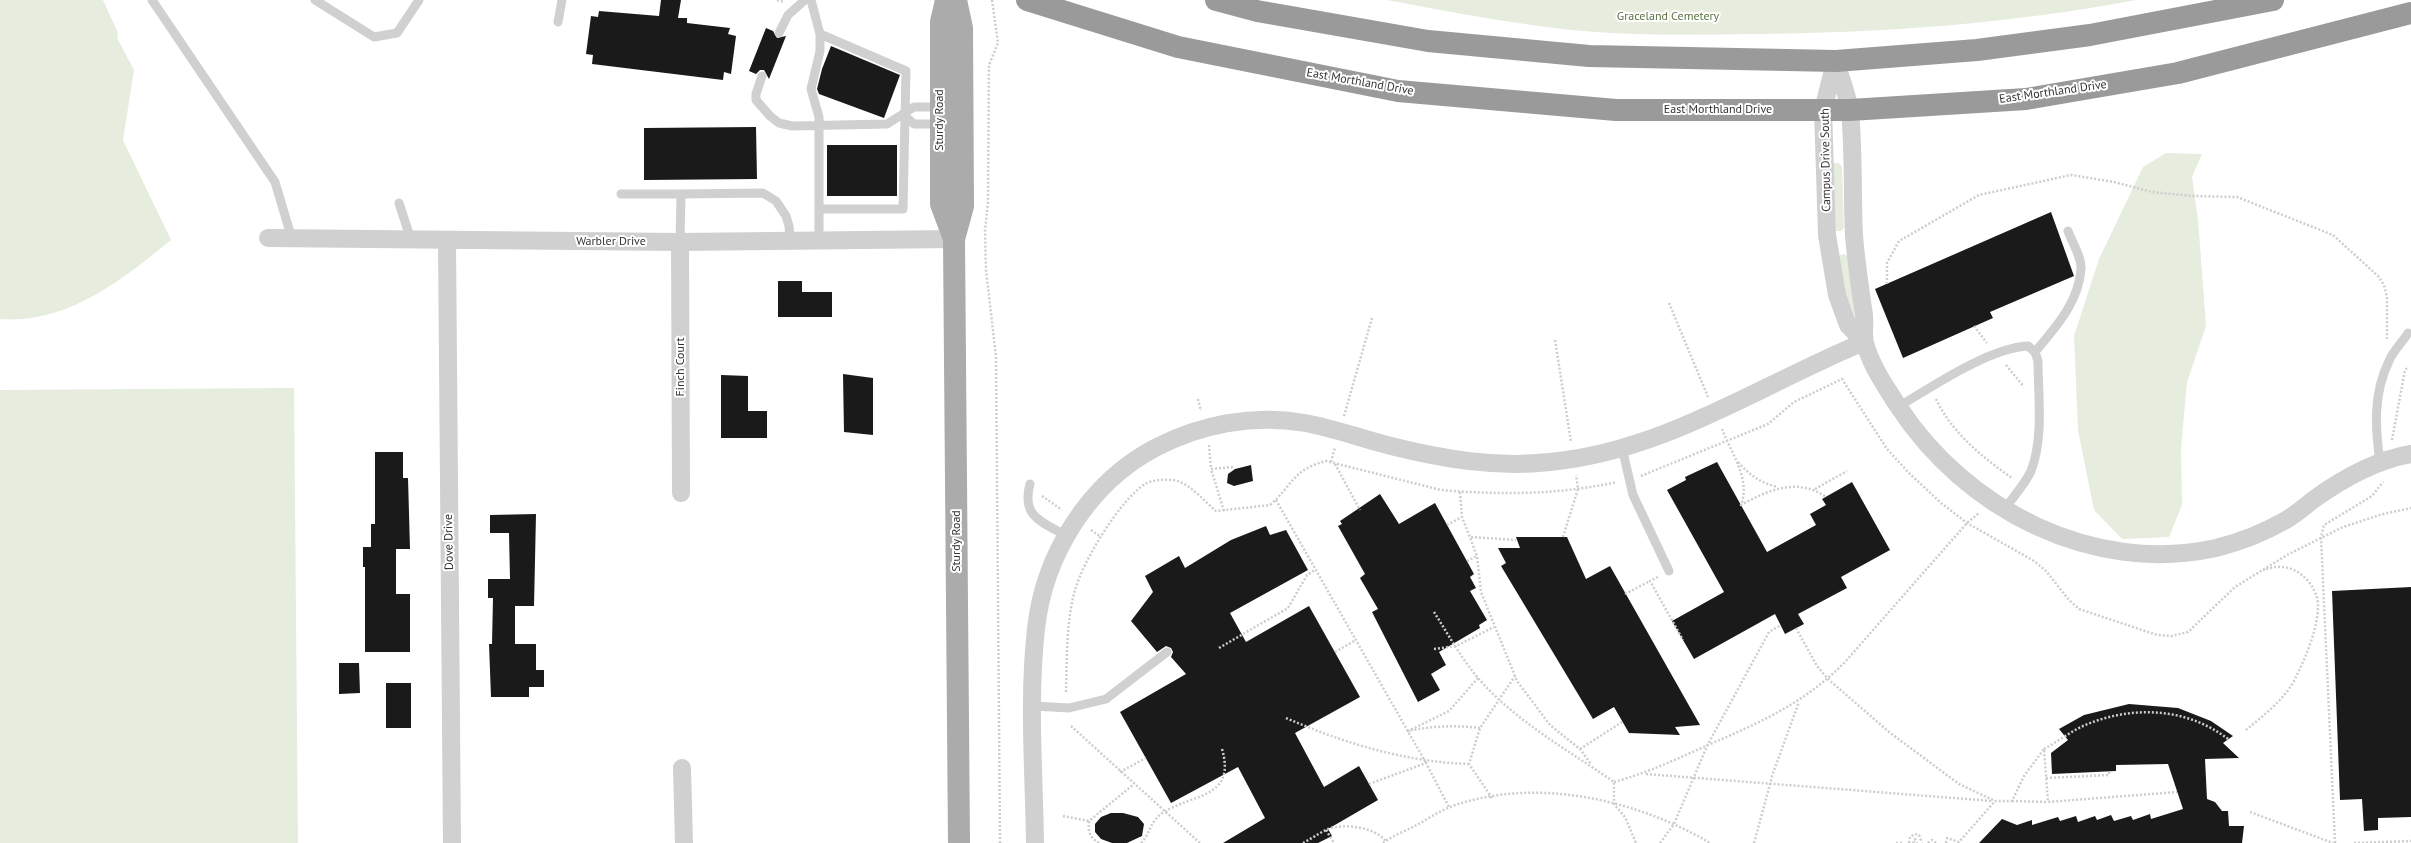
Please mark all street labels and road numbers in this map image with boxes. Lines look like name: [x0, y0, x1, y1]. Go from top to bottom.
street label: East Morthland Drive: [1305, 66, 1415, 98]
street label: East Morthland Drive: [1998, 77, 2108, 107]
street label: Sturdy Road: [933, 89, 947, 151]
street label: East Morthland Drive: [1664, 103, 1772, 117]
street label: Campus Drive South: [1818, 108, 1834, 212]
street label: Warbler Drive: [576, 235, 646, 249]
street label: Finch Court: [674, 337, 688, 397]
street label: Sturdy Road: [950, 510, 964, 572]
street label: Dove Drive: [441, 514, 457, 570]

